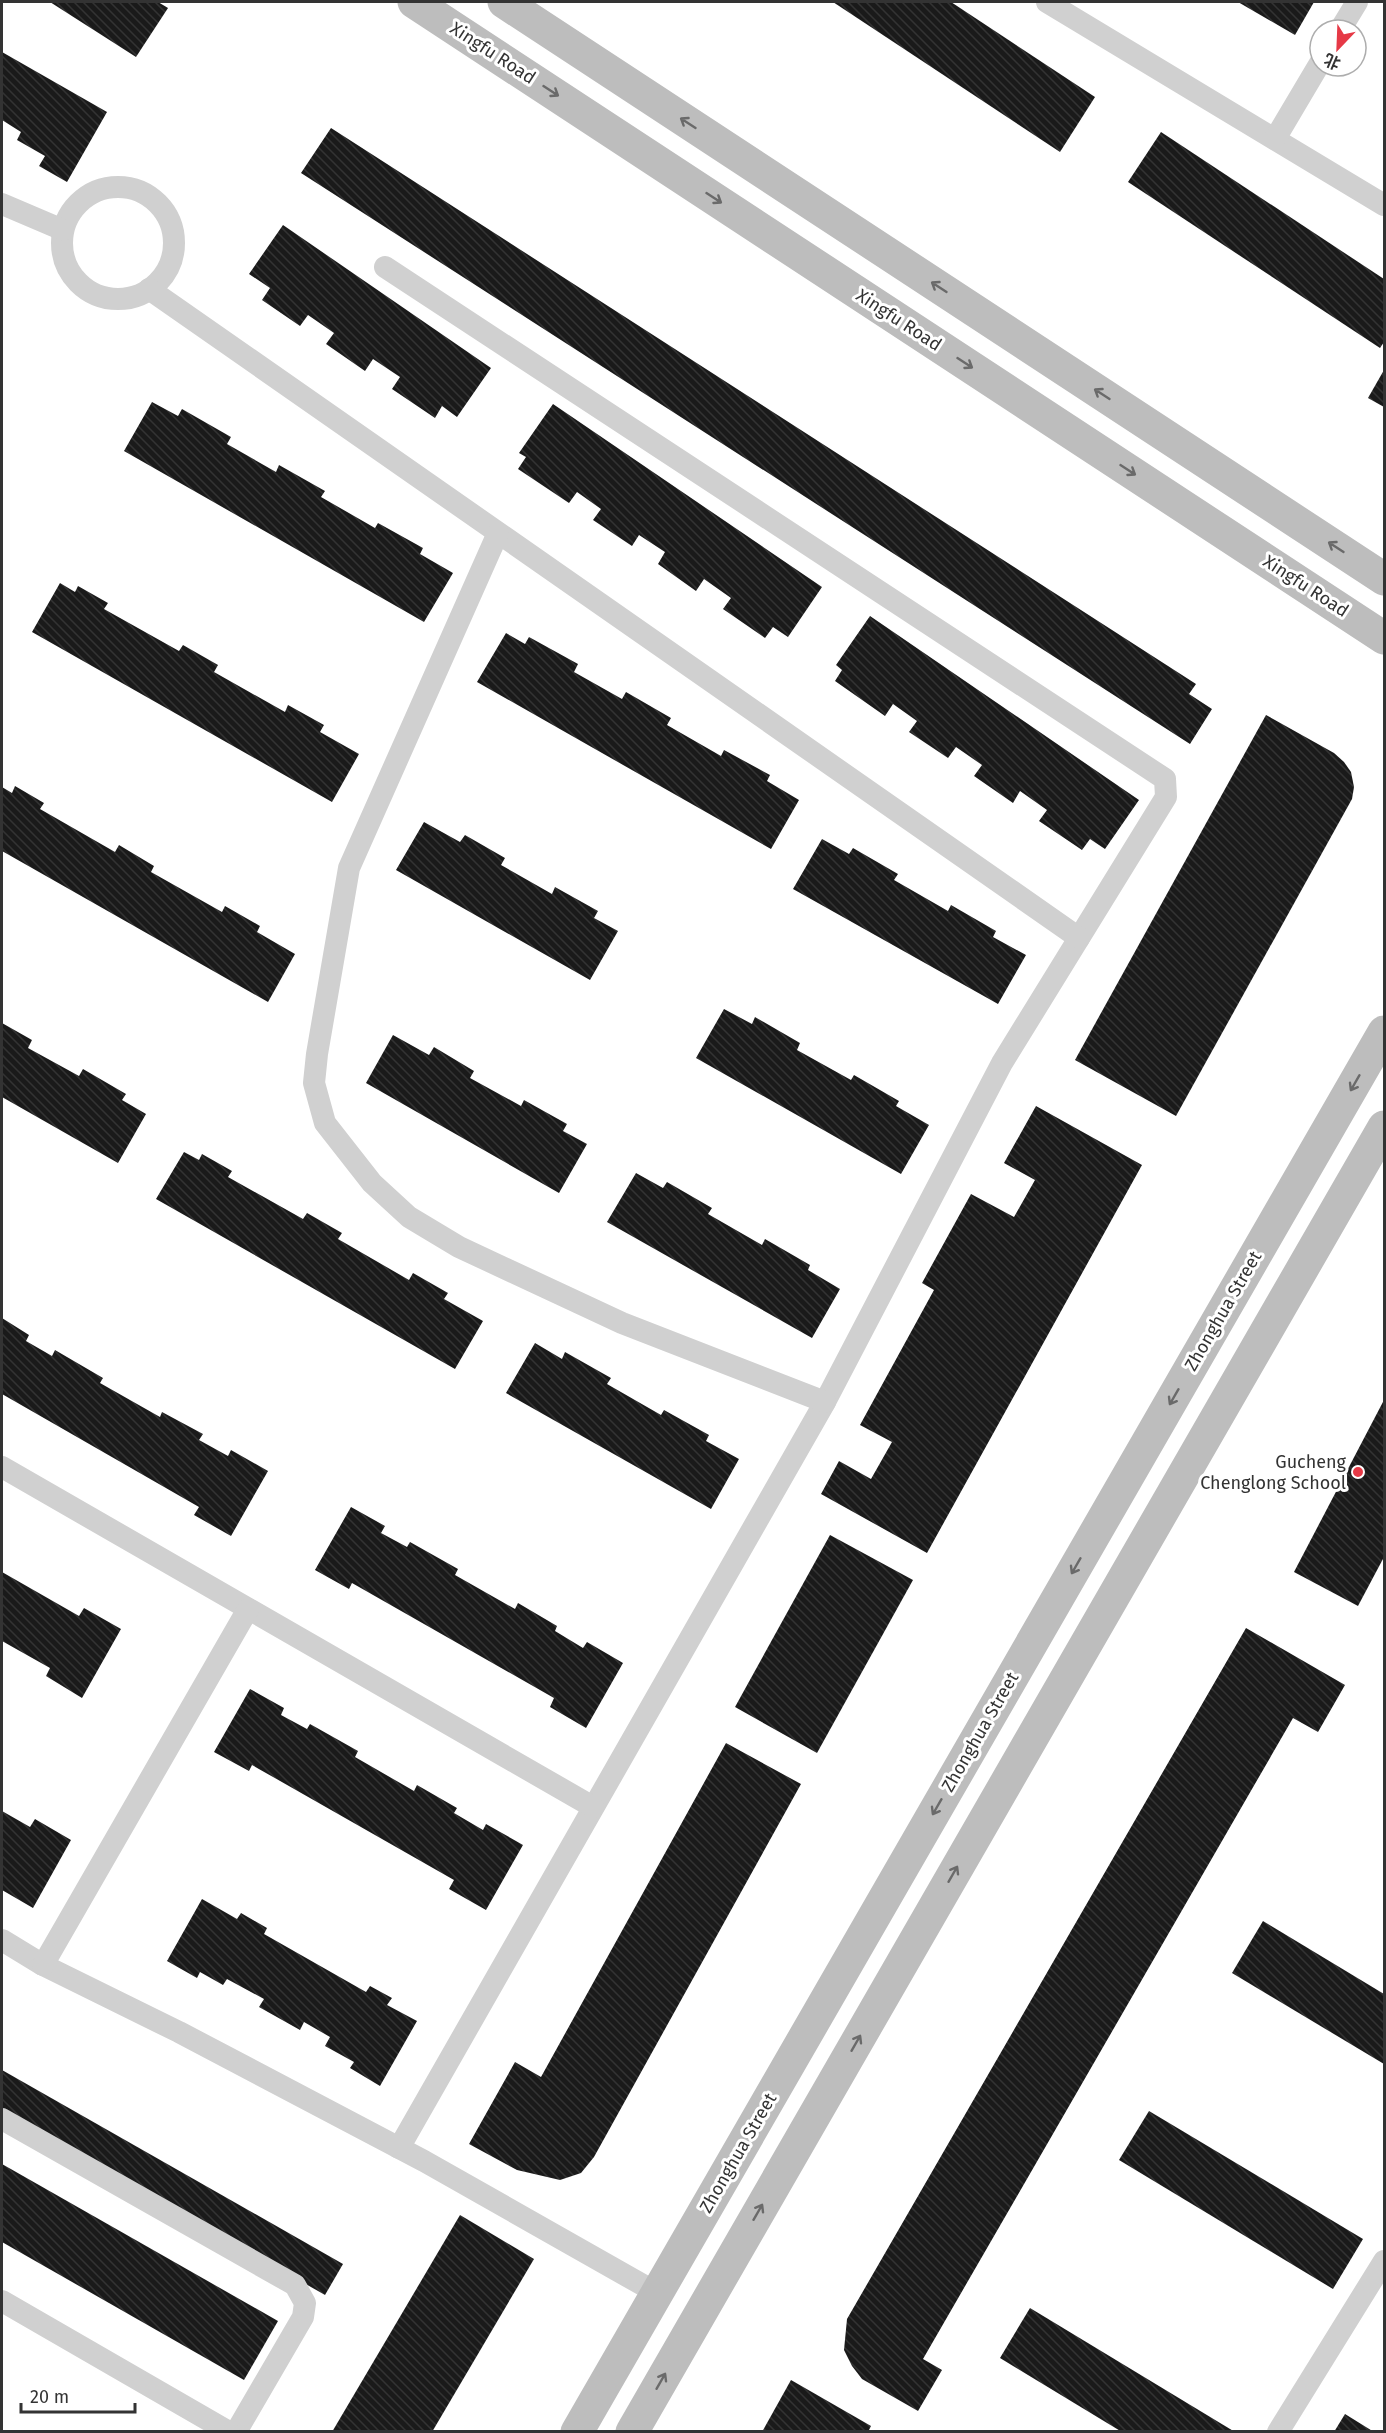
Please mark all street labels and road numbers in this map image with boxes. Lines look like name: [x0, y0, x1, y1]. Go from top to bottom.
street label: Xingfu Road: [446, 17, 540, 89]
street label: Xingfu Road: [852, 284, 946, 356]
street label: Xingfu Road: [1259, 550, 1353, 622]
street label: Zhonghua Street: [1180, 1247, 1266, 1375]
street label: Zhonghua Street: [937, 1668, 1023, 1796]
street label: Zhonghua Street: [695, 2089, 781, 2217]

